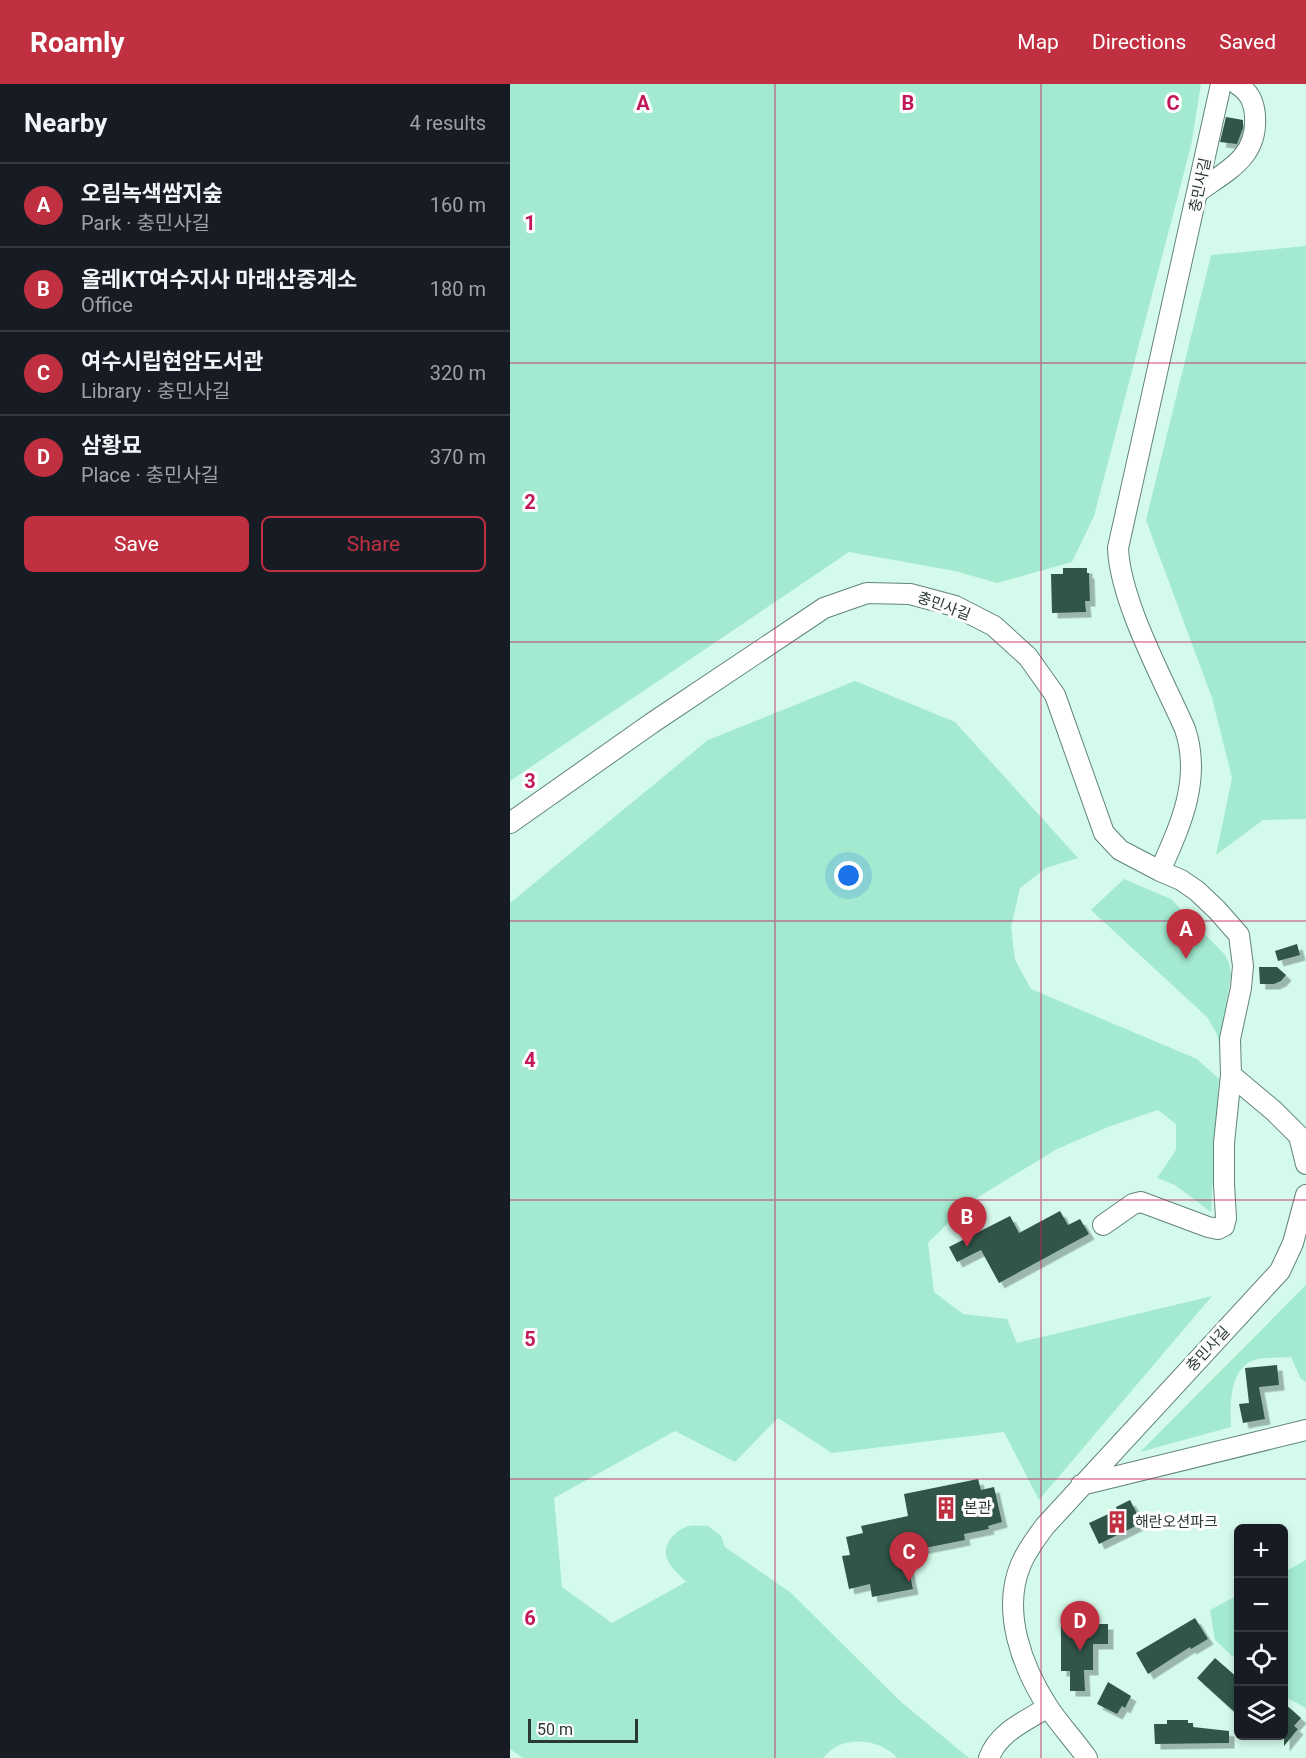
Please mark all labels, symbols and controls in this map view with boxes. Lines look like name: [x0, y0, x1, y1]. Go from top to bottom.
text: Roamly: [30, 26, 125, 59]
text: Map: [1017, 30, 1059, 54]
text: Directions: [1092, 30, 1186, 54]
text: Saved: [1219, 30, 1276, 54]
text: A: [636, 91, 650, 115]
text: B: [902, 91, 914, 115]
text: C: [1166, 91, 1180, 115]
text: Nearby: [24, 108, 107, 138]
text: 4 results: [410, 111, 486, 135]
street label: 충민사길: [1185, 156, 1215, 214]
text: 오림녹색쌈지숲: [81, 181, 223, 206]
text: A: [37, 193, 50, 217]
text: 160 m: [430, 193, 486, 217]
text: Park · 충민사길: [81, 211, 210, 235]
text: 1: [524, 211, 536, 235]
text: 올레KT여수지사 마래산중계소: [81, 267, 357, 292]
text: B: [37, 277, 50, 301]
text: 180 m: [430, 277, 486, 301]
text: Office: [81, 293, 133, 317]
text: 여수시립현암도서관: [81, 349, 263, 374]
text: C: [37, 361, 50, 385]
text: 320 m: [430, 361, 486, 385]
text: Library · 충민사길: [81, 379, 230, 403]
text: 삼황묘: [81, 433, 142, 458]
text: D: [37, 445, 50, 469]
text: 370 m: [430, 445, 486, 469]
text: Place · 충민사길: [81, 463, 219, 487]
text: 2: [524, 490, 536, 514]
button: Save: [24, 516, 249, 572]
button: Share: [261, 516, 486, 572]
street label: 충민사길: [915, 588, 973, 624]
text: 3: [524, 769, 536, 793]
your location: [834, 861, 863, 890]
pin: A: [1166, 910, 1206, 959]
text: 4: [524, 1048, 536, 1072]
pin: B: [948, 1198, 986, 1247]
street label: 충민사길: [1183, 1323, 1233, 1375]
text: 5: [524, 1327, 536, 1351]
building icon: 본관: [933, 1495, 959, 1521]
place label: 본관: [964, 1499, 992, 1517]
building icon: 해란오션파크: [1104, 1509, 1130, 1535]
place label: 해란오션파크: [1135, 1513, 1218, 1531]
map controls: [1234, 1524, 1288, 1740]
button: +: [1234, 1524, 1288, 1578]
pin: C: [890, 1532, 928, 1582]
button: −: [1234, 1578, 1288, 1632]
pin: D: [1060, 1602, 1100, 1651]
text: 6: [524, 1606, 536, 1630]
button: locate: [1234, 1632, 1288, 1686]
button: layers: [1234, 1686, 1288, 1740]
scale bar: [528, 1716, 638, 1744]
text: 50 m: [537, 1720, 573, 1739]

